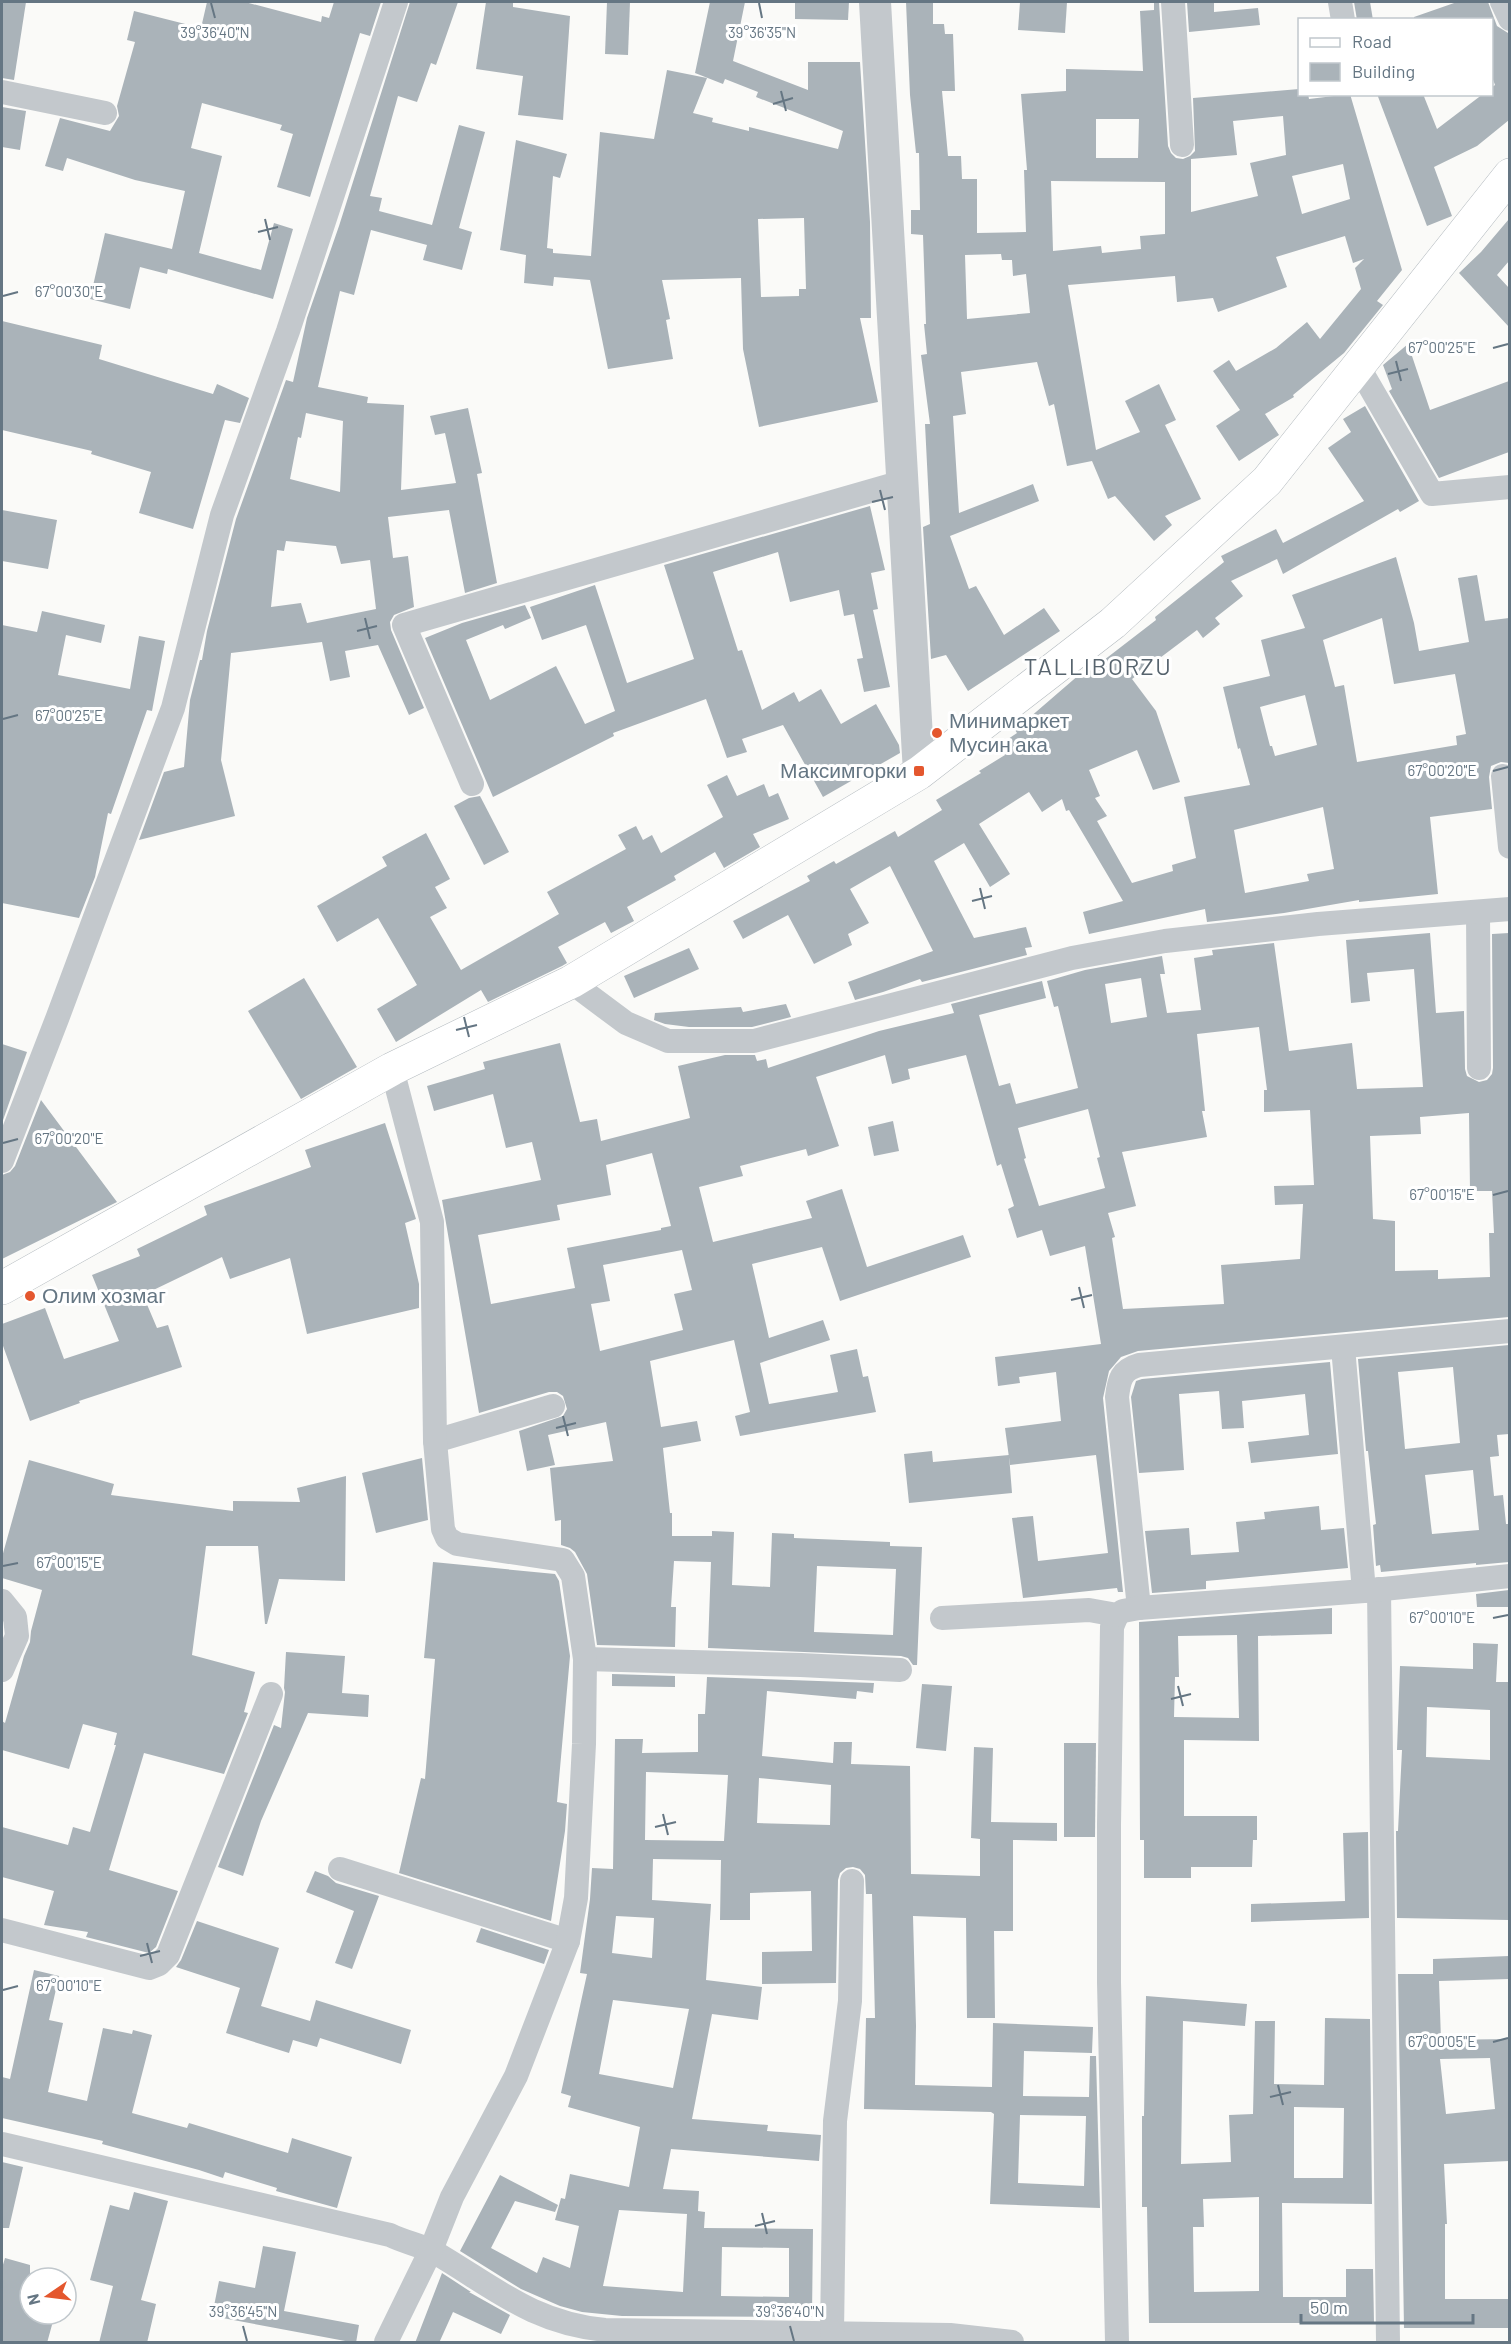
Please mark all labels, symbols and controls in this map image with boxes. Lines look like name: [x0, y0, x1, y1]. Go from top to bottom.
legend: [1298, 18, 1493, 96]
text: 39°36'40"N: [180, 23, 250, 41]
text: 39°36'35"N: [728, 23, 796, 41]
text: Road: [1352, 30, 1392, 52]
text: Building: [1352, 60, 1415, 82]
text: 67°00'30"E: [35, 282, 103, 300]
text: 67°00'25"E: [1408, 338, 1476, 356]
district label: TALLIBORZU: [1024, 651, 1172, 680]
text: 67°00'25"E: [35, 706, 103, 724]
place label: Минимаркет Мусин ака: [949, 707, 1070, 756]
marker: Минимаркет Мусин ака: [930, 726, 944, 740]
place label: Максимгорки: [780, 757, 907, 782]
text: 67°00'20"E: [1407, 761, 1477, 779]
marker: Максимгорки: [912, 764, 926, 778]
text: 67°00'20"E: [34, 1129, 104, 1147]
text: 67°00'15"E: [1409, 1185, 1475, 1203]
place label: Олим хозмаг: [42, 1282, 166, 1307]
marker: Олим хозмаг: [23, 1289, 37, 1303]
text: 67°00'15"E: [36, 1553, 102, 1571]
text: 67°00'10"E: [1409, 1608, 1475, 1626]
text: 67°00'10"E: [36, 1976, 102, 1994]
text: 67°00'05"E: [1408, 2032, 1476, 2050]
north arrow: [18, 2266, 78, 2326]
scale bar: [1301, 2287, 1474, 2325]
text: N: [22, 2292, 43, 2307]
text: 50 m: [1310, 2296, 1348, 2318]
text: 39°36'45"N: [209, 2302, 277, 2320]
text: 39°36'40"N: [755, 2302, 825, 2320]

